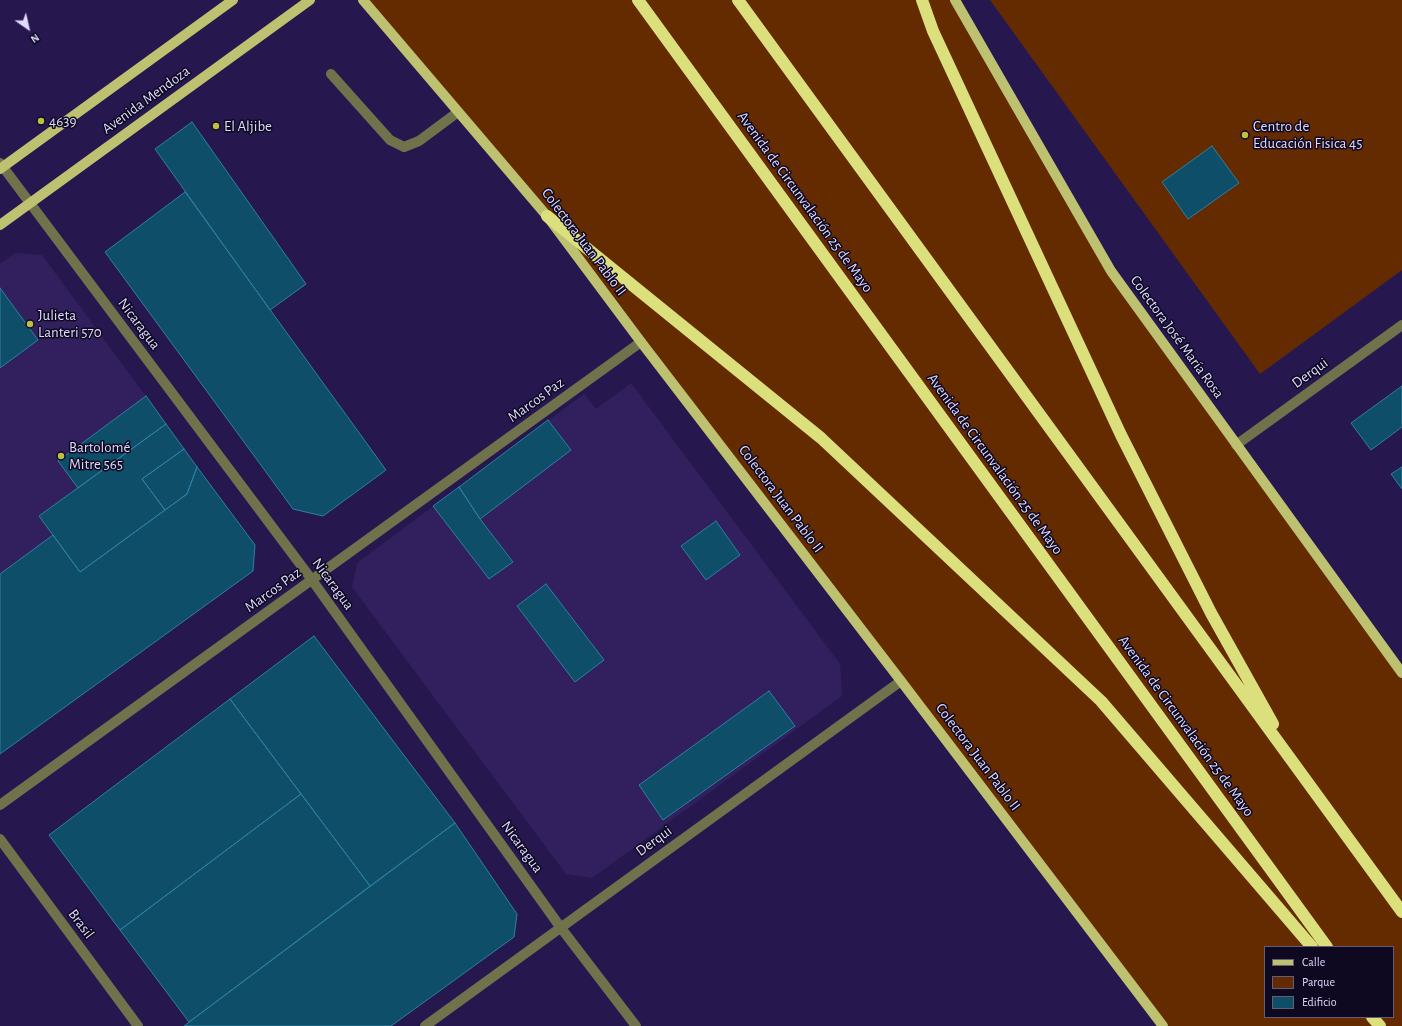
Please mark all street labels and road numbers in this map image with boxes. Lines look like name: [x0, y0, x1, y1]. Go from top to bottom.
street label: Avenida Mendoza: [99, 62, 193, 138]
street label: Avenida de Circunvalación 25 de Mayo: [733, 108, 877, 296]
street label: Colectora Juan Pablo II: [538, 185, 630, 299]
street label: Colectora José María Rosa: [1126, 272, 1228, 402]
street label: Nicaragua: [114, 295, 164, 353]
street label: Derqui: [1288, 354, 1332, 392]
street label: Avenida de Circunvalación 25 de Mayo: [923, 370, 1067, 558]
street label: Marcos Paz: [504, 374, 568, 426]
street label: Colectora Juan Pablo II: [735, 442, 827, 556]
street label: Nicaragua: [308, 555, 358, 613]
street label: Marcos Paz: [241, 564, 305, 616]
street label: Avenida de Circunvalación 25 de Mayo: [1114, 632, 1258, 820]
street label: Colectora Juan Pablo II: [932, 700, 1024, 814]
street label: Nicaragua: [497, 818, 547, 876]
street label: Derqui: [632, 822, 676, 860]
street label: Brasil: [64, 906, 98, 942]

